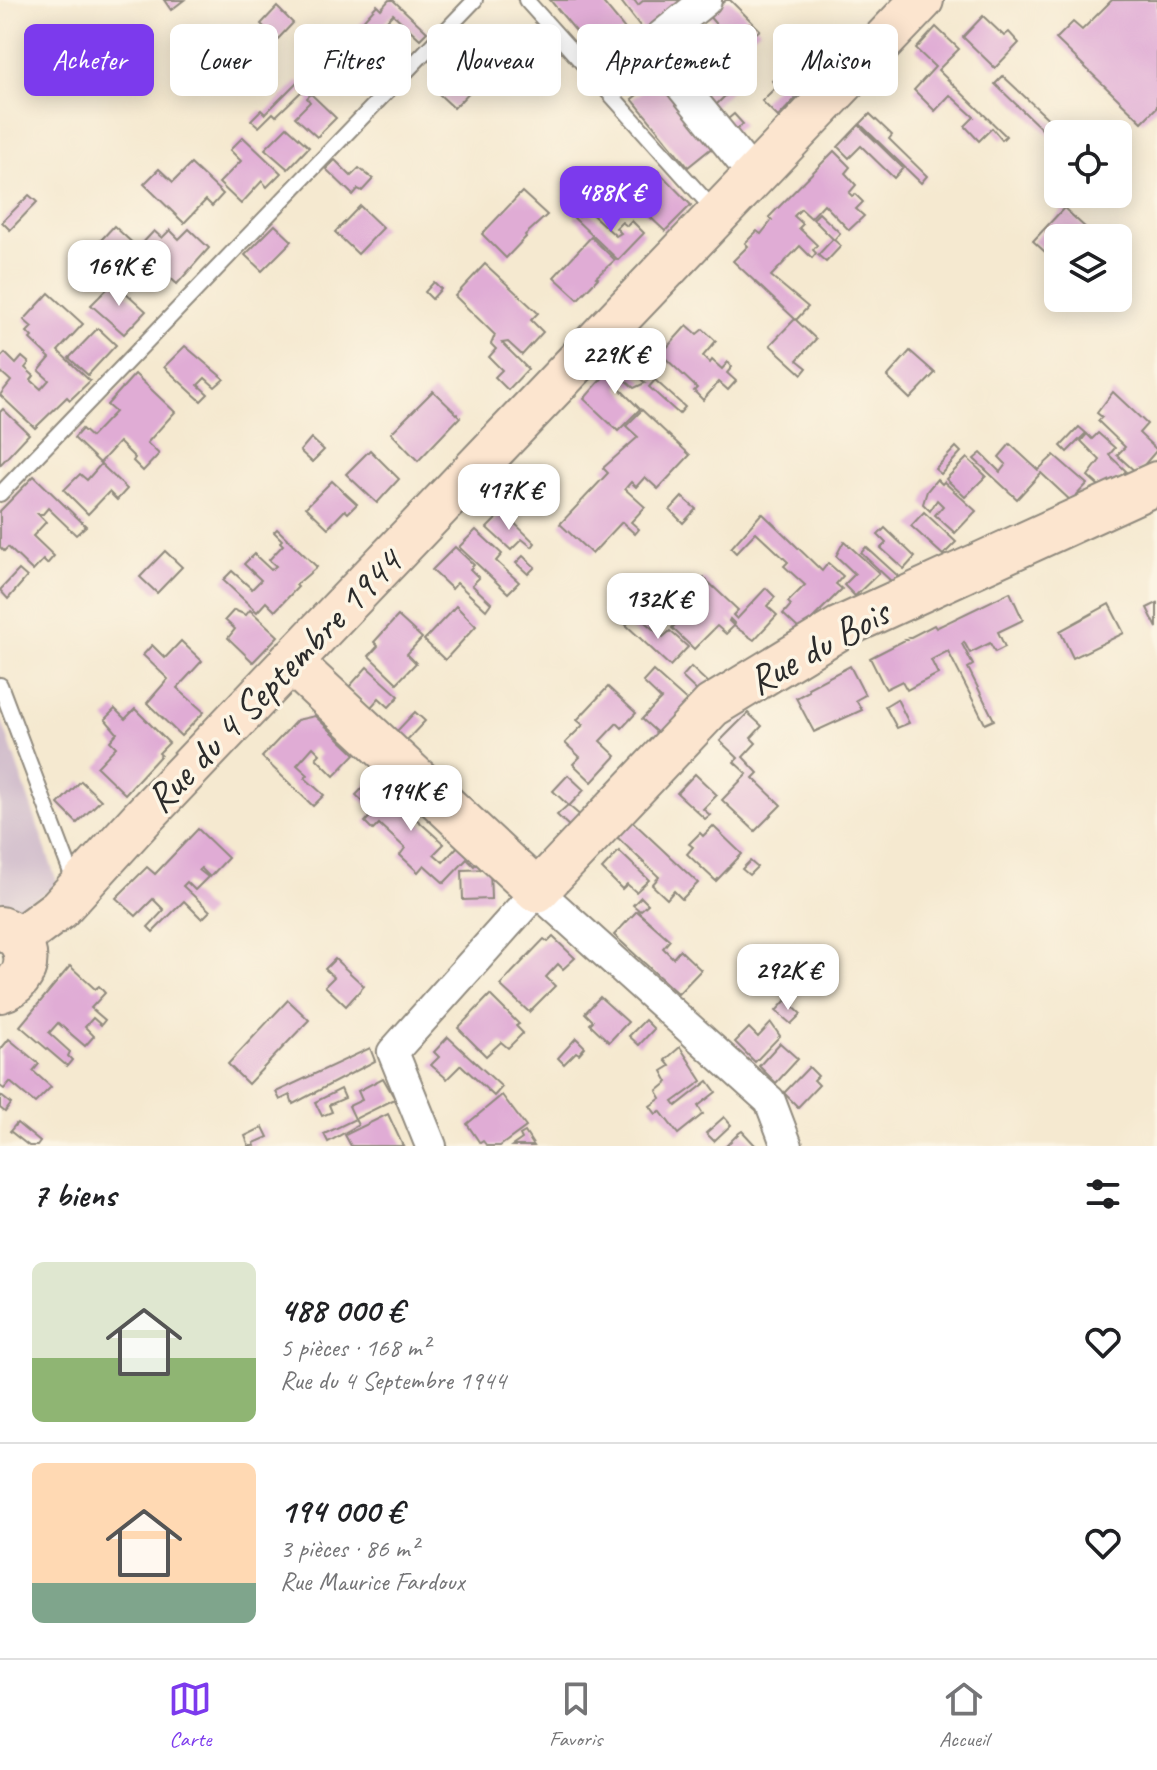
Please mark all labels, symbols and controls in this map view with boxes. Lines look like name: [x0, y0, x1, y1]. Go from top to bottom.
chip: Acheter: [24, 24, 154, 96]
chip: Louer: [170, 24, 278, 96]
chip: Filtres: [294, 24, 411, 96]
chip: Nouveau: [427, 24, 561, 96]
chip: Appartement: [577, 24, 757, 96]
chip: Maison: [773, 24, 898, 96]
map controls: [1044, 120, 1132, 312]
button: locate: [1044, 120, 1132, 208]
pin: 488K €: [546, 166, 676, 234]
text: 488K €: [578, 175, 644, 208]
button: layers: [1044, 224, 1132, 312]
pin: 169K €: [54, 240, 184, 308]
text: 169K €: [86, 249, 152, 282]
pin: 229K €: [550, 328, 680, 396]
text: 229K €: [582, 337, 648, 370]
pin: 417K €: [444, 464, 574, 532]
text: 417K €: [476, 473, 542, 506]
street label: Rue du 4 Septembre 1944: [135, 535, 415, 823]
pin: 132K €: [593, 573, 723, 641]
text: 132K €: [625, 582, 691, 615]
street label: Rue du Bois: [739, 586, 901, 706]
pin: 194K €: [346, 765, 476, 833]
text: 194K €: [378, 774, 444, 807]
pin: 292K €: [723, 944, 853, 1012]
text: 292K €: [755, 953, 821, 986]
icon: filters: [1081, 1172, 1125, 1216]
text: 7 biens: [32, 1173, 116, 1216]
text: 488 000 €: [280, 1288, 404, 1331]
icon: home: [96, 1294, 192, 1390]
icon: heart: [1081, 1320, 1125, 1364]
text: 5 pièces · 168 m²: [280, 1331, 429, 1364]
text: Rue du 4 Septembre 1944: [280, 1364, 506, 1397]
text: 194 000 €: [280, 1489, 403, 1532]
icon: home: [96, 1495, 192, 1591]
icon: heart: [1081, 1521, 1125, 1565]
text: 3 pièces · 86 m²: [280, 1532, 418, 1565]
text: Rue Maurice Fardoux: [280, 1565, 464, 1598]
tab: Carte: [168, 1677, 212, 1753]
tab: Favoris: [549, 1677, 602, 1753]
tab: Accueil: [939, 1677, 989, 1753]

